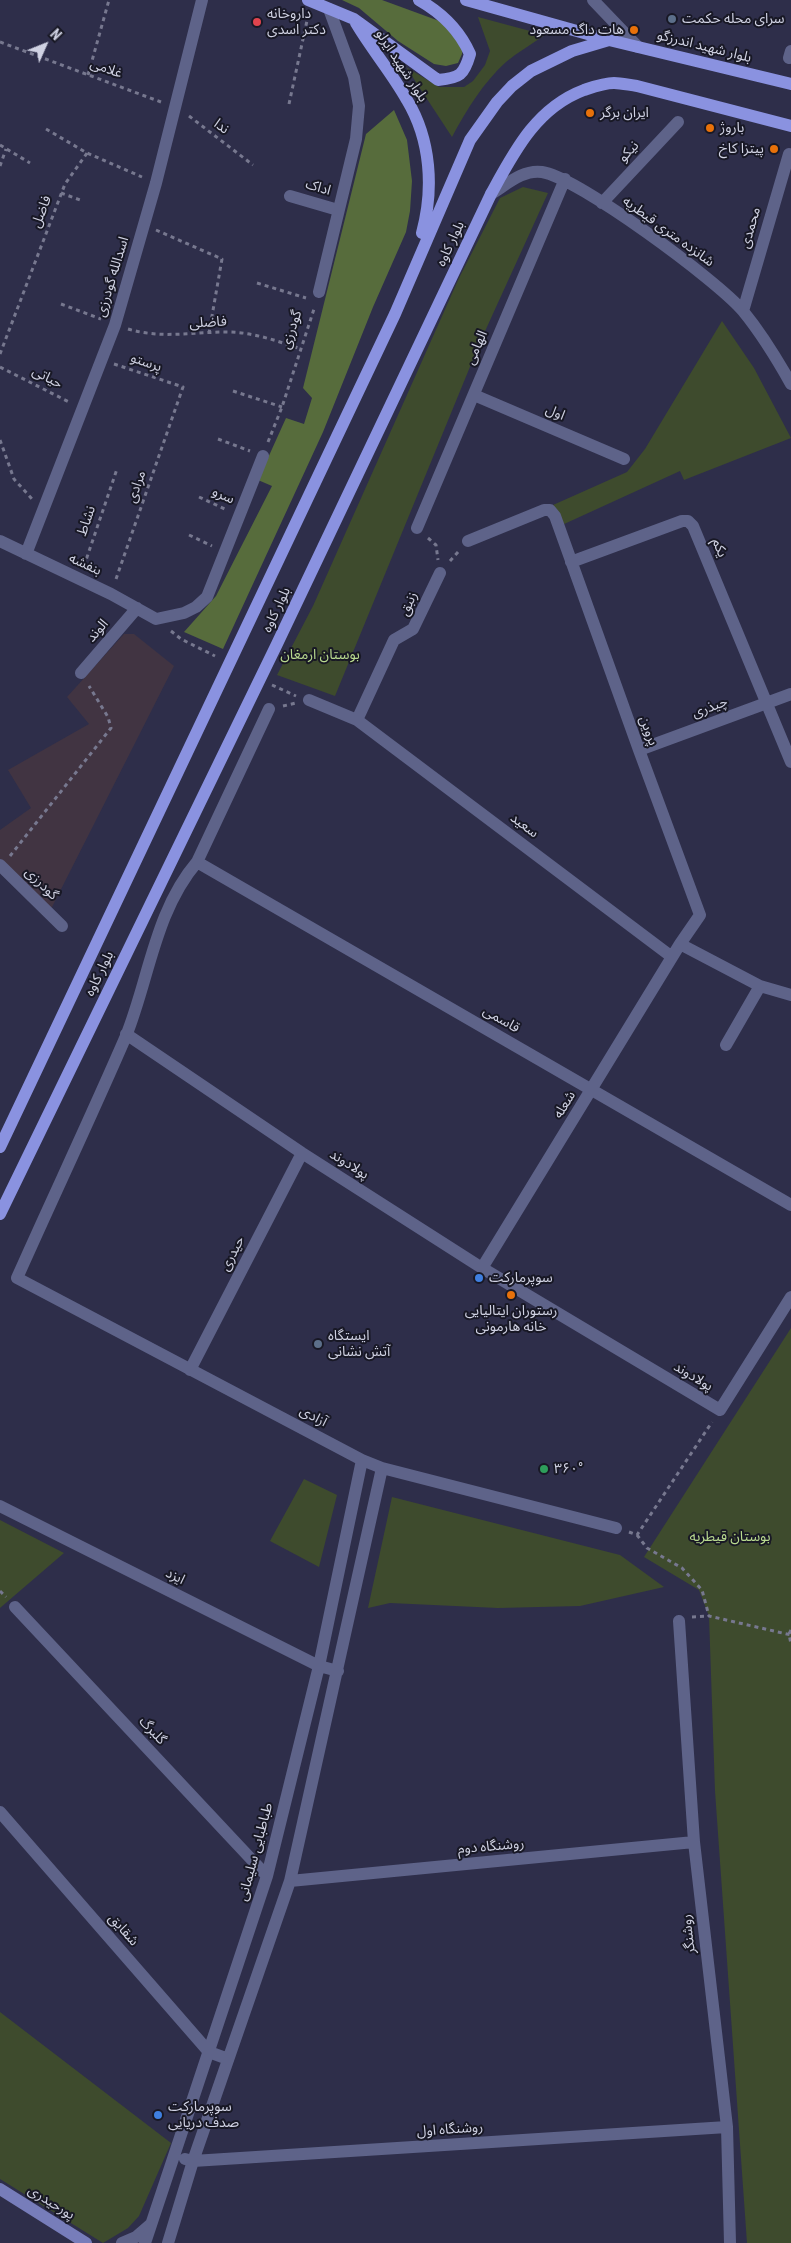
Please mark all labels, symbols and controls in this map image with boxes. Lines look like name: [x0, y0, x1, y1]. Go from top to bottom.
place label: داروخانه دکتر اسدی: [267, 6, 326, 38]
place label: سرای محله حکمت: [682, 11, 785, 27]
marker: سرای محله حکمت: [666, 13, 678, 25]
marker: داروخانه دکتر اسدی: [251, 16, 263, 28]
north arrow: [20, 20, 70, 70]
place label: هات داگ مسعود: [529, 22, 624, 38]
marker: هات داگ مسعود: [628, 24, 640, 36]
text: N: [47, 26, 65, 43]
street label: بلوار شهید ایرلو: [371, 27, 431, 105]
street label: بلوار شهید اندرزگو: [655, 27, 753, 67]
street label: غلامی: [88, 55, 124, 83]
place label: ایران برگر: [600, 105, 649, 121]
marker: ایران برگر: [584, 107, 596, 119]
street label: ندا: [210, 116, 232, 138]
place label: باروژ: [720, 120, 744, 136]
marker: باروژ: [704, 122, 716, 134]
street label: نیکو: [615, 138, 643, 166]
place label: پیتزا کاخ: [719, 141, 764, 157]
marker: پیتزا کاخ: [768, 143, 780, 155]
street label: اداک: [303, 176, 333, 200]
street label: فاضل: [28, 193, 56, 231]
street label: شانزده متری قیطریه: [619, 193, 717, 271]
street label: محمدی: [737, 205, 765, 251]
street label: بلوار کاوه: [433, 219, 469, 269]
street label: اسدالله گودرزی: [93, 235, 133, 319]
street label: گودرزی: [278, 308, 306, 352]
street label: فاضلی: [189, 314, 227, 332]
street label: الهامی: [462, 328, 492, 368]
street label: پرستو: [128, 350, 164, 376]
street label: حیاتی: [29, 363, 65, 393]
street label: اول: [543, 401, 567, 425]
street label: مرادی: [124, 469, 150, 505]
street label: سرو: [209, 484, 237, 508]
street label: نشاط: [74, 504, 100, 538]
street label: یکم: [708, 536, 730, 560]
street label: بنفشه: [66, 550, 104, 580]
street label: بلوار کاوه: [259, 585, 295, 635]
street label: زنبق: [396, 589, 422, 619]
street label: الوند: [84, 616, 112, 646]
park label: بوستان ارمغان: [280, 647, 360, 663]
street label: چیذری: [690, 694, 730, 722]
street label: پروین: [635, 714, 661, 748]
street label: سعید: [507, 810, 541, 842]
street label: گودرزی: [21, 864, 61, 904]
street label: بلوار کاوه: [82, 949, 118, 999]
street label: قاسمی: [480, 1003, 522, 1037]
street label: شعله: [550, 1088, 580, 1122]
street label: پولادوند: [326, 1146, 372, 1184]
street label: حیدری: [217, 1234, 249, 1274]
place label: سوپرمارکت: [489, 1270, 553, 1286]
marker: سوپرمارکت: [473, 1272, 485, 1284]
marker: رستوران ایتالیایی خانه هارمونی: [505, 1289, 517, 1301]
place label: رستوران ایتالیایی خانه هارمونی: [465, 1303, 557, 1335]
place label: ایستگاه آتش نشانی: [328, 1328, 390, 1360]
marker: ایستگاه آتش نشانی: [312, 1338, 324, 1350]
street label: پولادوند: [670, 1359, 716, 1395]
street label: آزادی: [296, 1403, 330, 1431]
place label: ۳۶۰°: [554, 1461, 583, 1477]
marker: ۳۶۰°: [538, 1463, 550, 1475]
park label: بوستان قیطریه: [690, 1529, 770, 1545]
street label: ایزد: [163, 1565, 187, 1589]
street label: گلبرگ: [135, 1714, 169, 1748]
street label: طباطبایی سلیمانی: [235, 1801, 277, 1903]
street label: روشنگاه دوم: [457, 1836, 525, 1858]
street label: شقایق: [104, 1910, 142, 1950]
street label: روشنگر: [678, 1913, 700, 1955]
place label: سوپرمارکت صدف دریایی: [168, 2099, 239, 2132]
marker: سوپرمارکت صدف دریایی: [152, 2109, 164, 2121]
street label: روشنگاه اول: [416, 2119, 484, 2141]
street label: پورحیدری: [24, 2182, 78, 2224]

